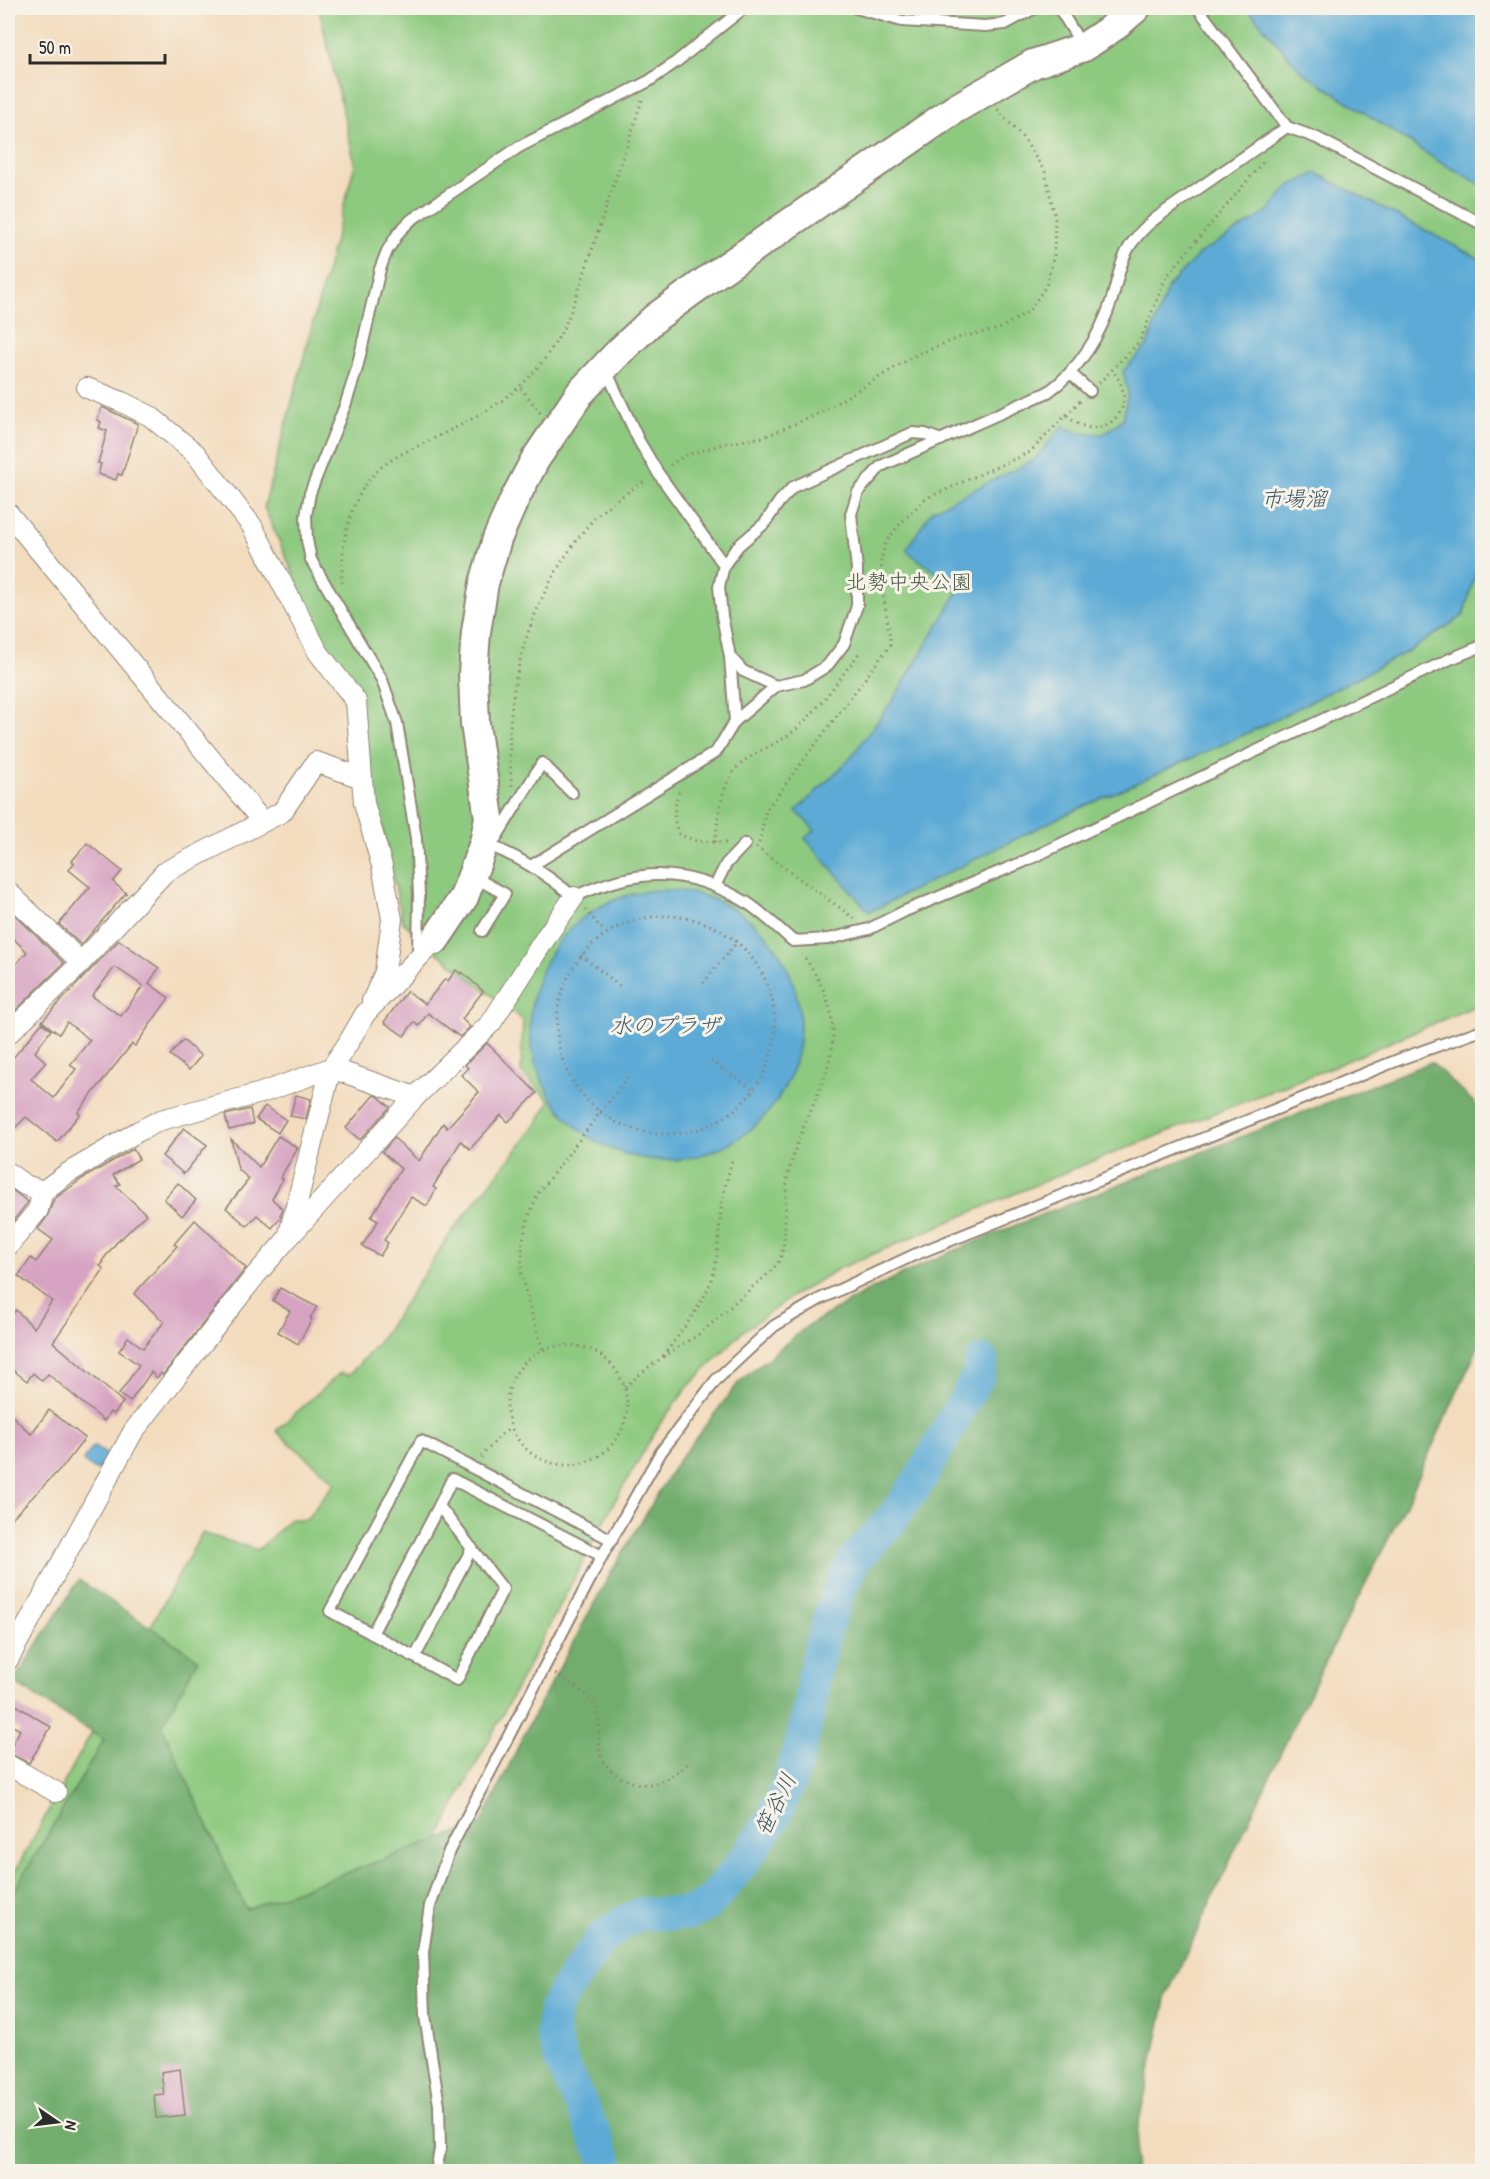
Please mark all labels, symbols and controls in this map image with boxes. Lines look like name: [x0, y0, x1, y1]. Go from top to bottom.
scale bar: [30, 27, 165, 65]
text: 50 m: [39, 35, 71, 60]
water label: 市場溜: [1261, 483, 1329, 513]
park label: 北勢中央公園: [846, 567, 972, 596]
water label: 水のプラザ: [610, 1010, 723, 1040]
water label: 笹谷川: [747, 1768, 803, 1840]
north arrow: [27, 2092, 87, 2152]
text: N: [60, 2119, 83, 2133]

